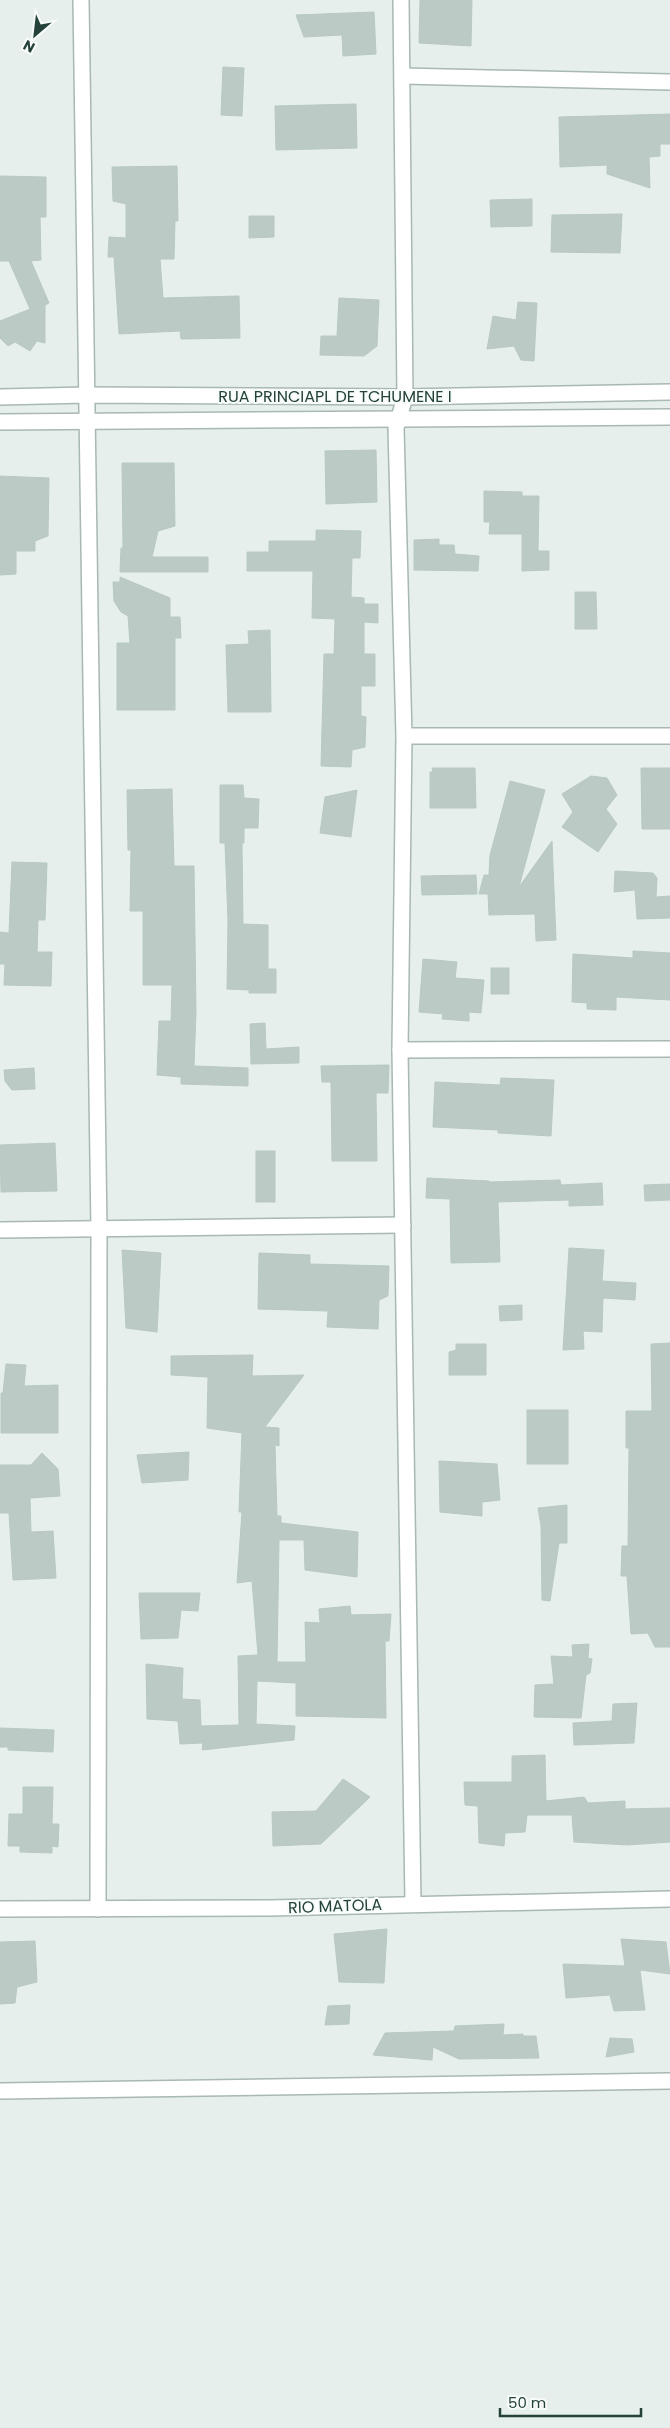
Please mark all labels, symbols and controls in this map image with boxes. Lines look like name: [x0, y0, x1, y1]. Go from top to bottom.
north arrow: [10, 10, 60, 60]
text: N: [20, 35, 38, 58]
street label: RUA PRINCIAPL DE TCHUMENE I: [218, 385, 452, 408]
street label: RIO MATOLA: [288, 1893, 383, 1919]
scale bar: [500, 2386, 641, 2418]
text: 50 m: [508, 2392, 546, 2413]

